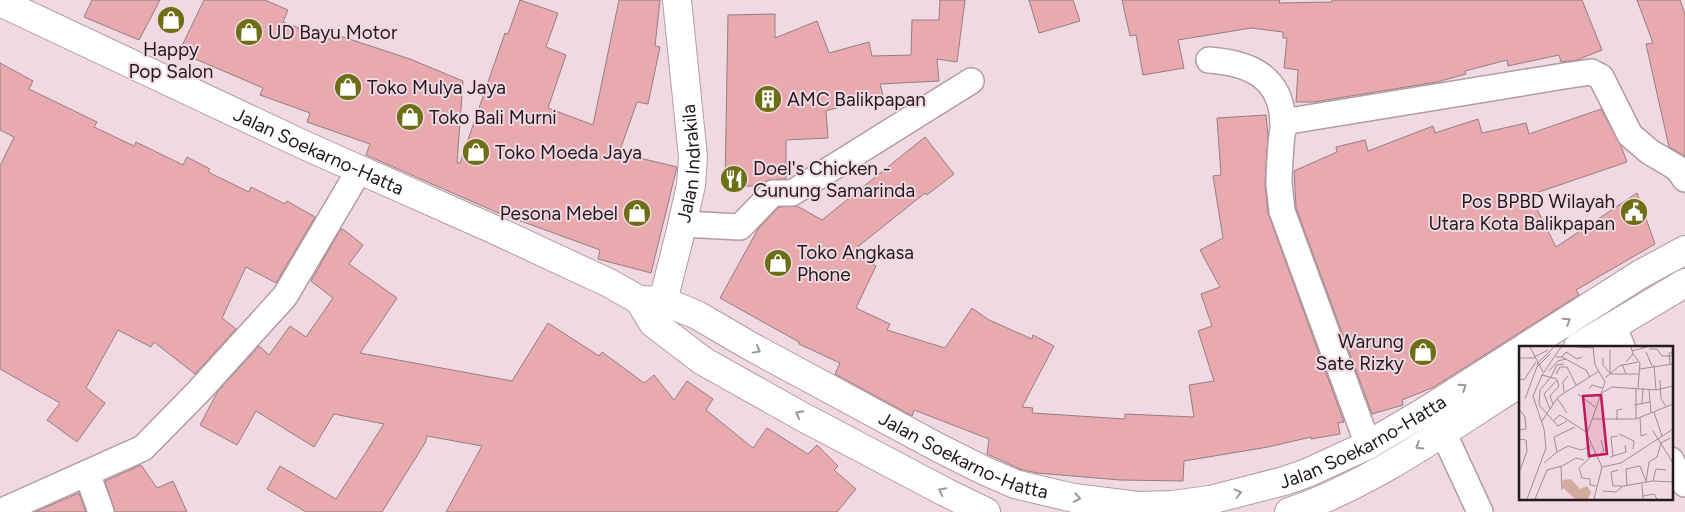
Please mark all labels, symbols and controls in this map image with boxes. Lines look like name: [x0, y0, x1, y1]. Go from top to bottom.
shop icon: Happy Pop Salon: [156, 5, 186, 35]
shop icon: UD Bayu Motor: [234, 17, 264, 47]
place label: UD Bayu Motor: [268, 21, 398, 44]
place label: Happy Pop Salon: [129, 38, 213, 83]
shop icon: Toko Mulya Jaya: [333, 72, 363, 102]
place label: Toko Mulya Jaya: [367, 76, 506, 99]
building icon: AMC Balikpapan: [753, 84, 783, 114]
place label: AMC Balikpapan: [787, 88, 926, 111]
shop icon: Toko Bali Murni: [395, 102, 425, 132]
street label: Jalan Soekarno-Hatta: [230, 103, 407, 200]
street label: Jalan Indrakila: [672, 103, 705, 225]
place label: Toko Bali Murni: [429, 106, 557, 129]
shop icon: Toko Moeda Jaya: [461, 137, 491, 167]
place label: Toko Moeda Jaya: [495, 141, 642, 164]
place label: Doel's Chicken - Gunung Samarinda: [753, 157, 915, 202]
restaurant icon: Doel's Chicken - Gunung Samarinda: [719, 164, 749, 194]
place label: Pos BPBD Wilayah Utara Kota Balikpapan: [1428, 190, 1615, 235]
public building icon: Pos BPBD Wilayah Utara Kota Balikpapan: [1619, 197, 1649, 227]
shop icon: Pesona Mebel: [622, 198, 652, 228]
place label: Pesona Mebel: [500, 202, 618, 225]
place label: Toko Angkasa Phone: [797, 241, 914, 286]
shop icon: Toko Angkasa Phone: [763, 248, 793, 278]
one-way arrow: [1561, 317, 1570, 327]
place label: Warung Sate Rizky: [1316, 330, 1404, 375]
shop icon: Warung Sate Rizky: [1408, 337, 1438, 367]
one-way arrow: [752, 344, 761, 354]
inset map: [1519, 346, 1672, 500]
one-way arrow: [1458, 384, 1467, 394]
street label: Jalan Soekarno-Hatta: [1276, 390, 1450, 494]
street label: Jalan Soekarno-Hatta: [875, 407, 1051, 504]
one-way arrow: [795, 410, 804, 420]
one-way arrow: [1416, 440, 1425, 450]
one-way arrow: [938, 487, 947, 497]
one-way arrow: [1234, 488, 1243, 499]
one-way arrow: [1073, 493, 1082, 503]

